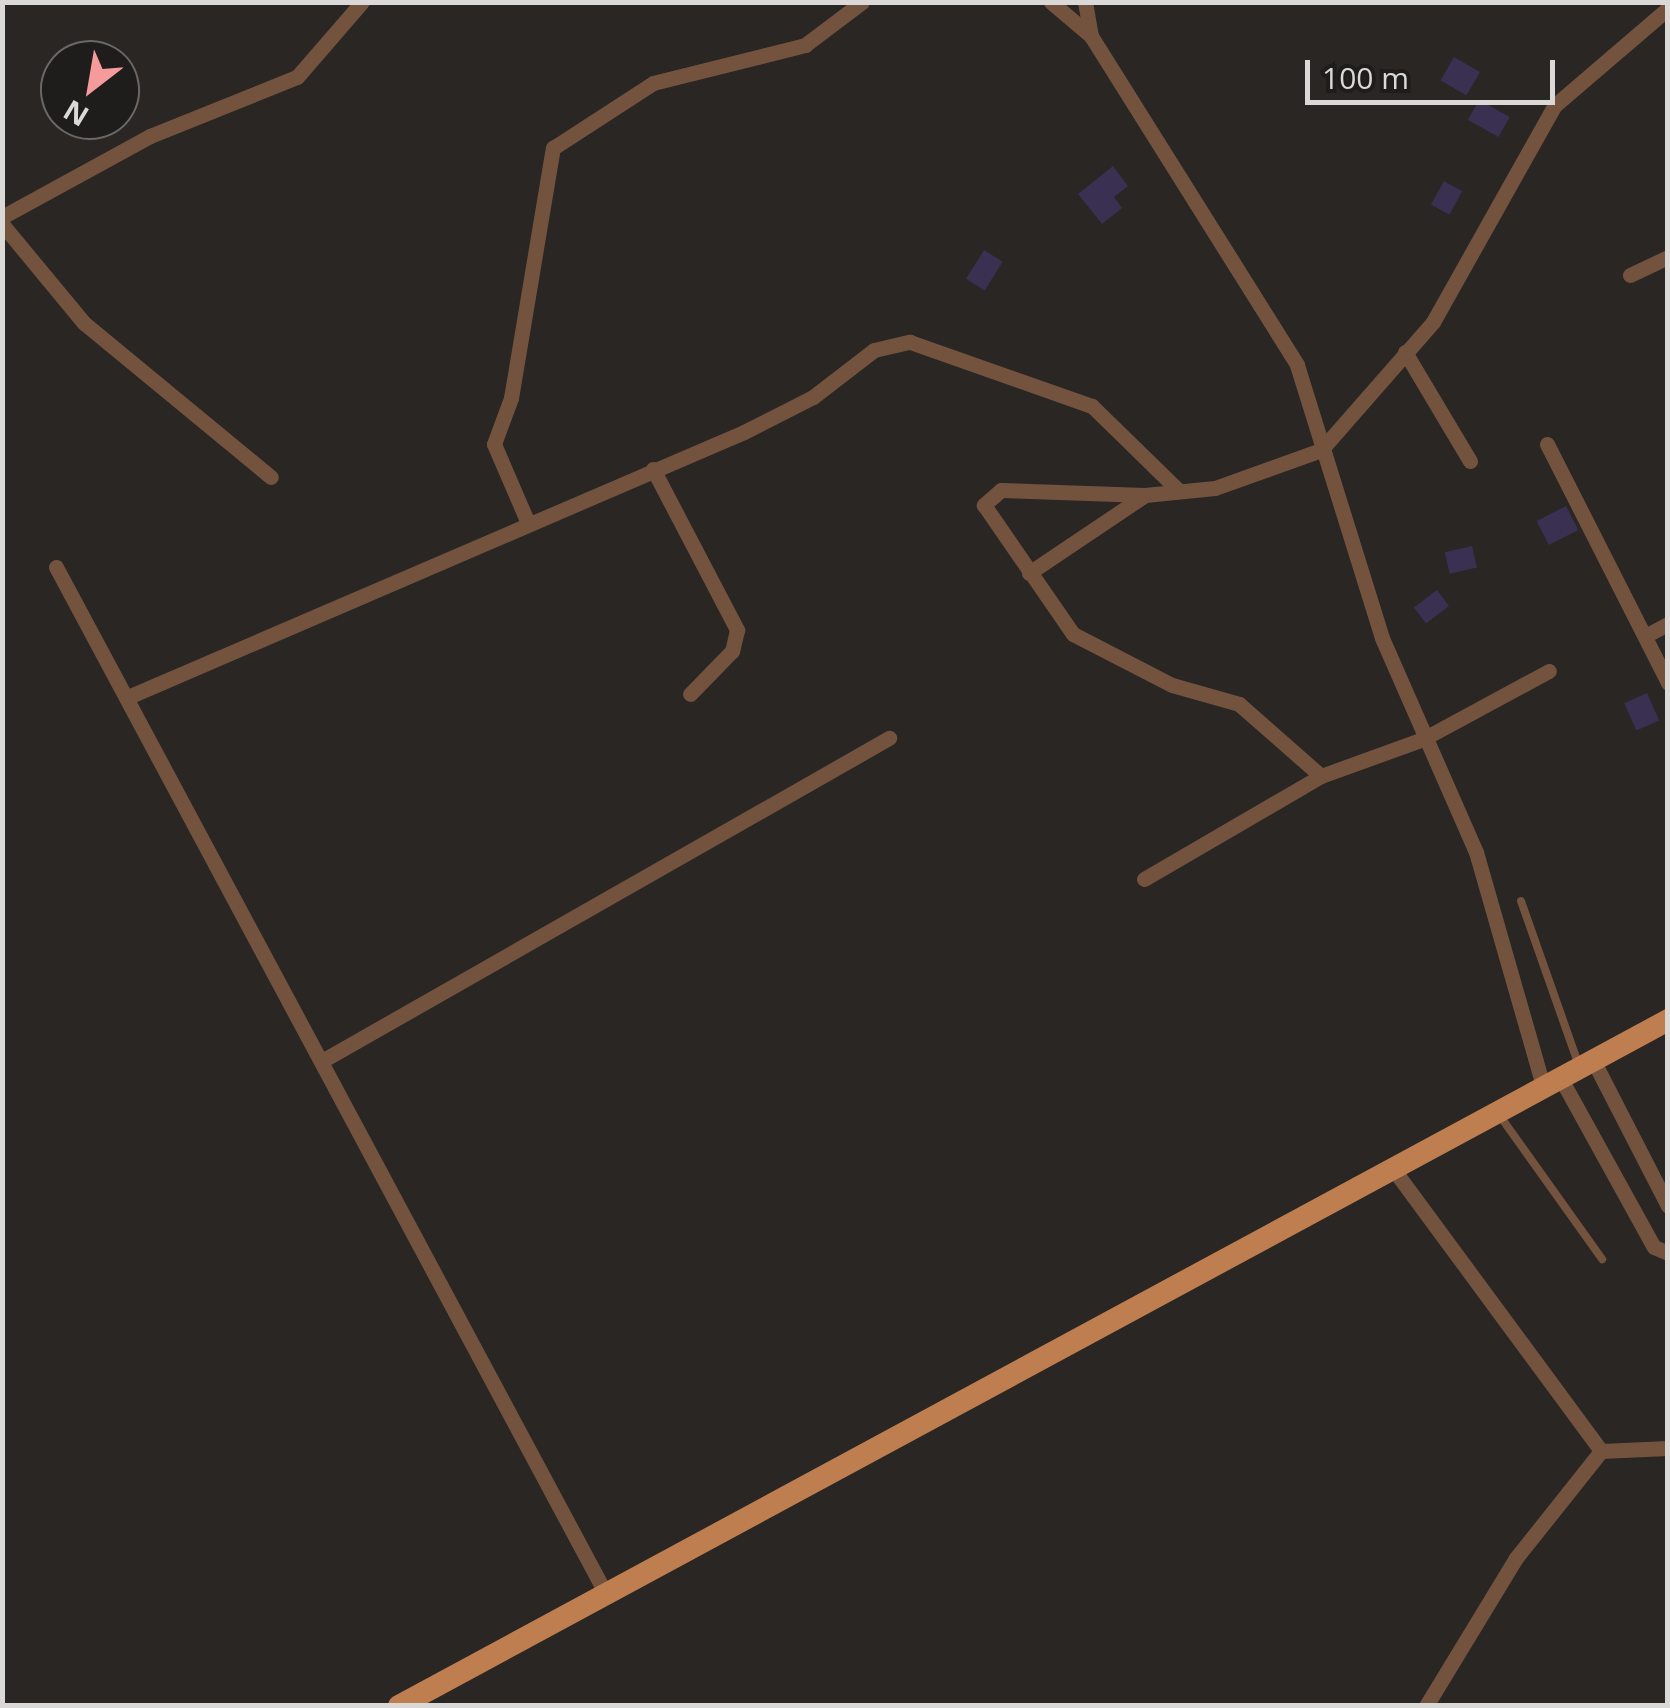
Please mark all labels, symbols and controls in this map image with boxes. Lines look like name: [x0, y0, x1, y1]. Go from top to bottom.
north arrow: [40, 40, 140, 140]
scale bar: [1310, 40, 1560, 102]
text: 100 m: [1322, 57, 1409, 98]
text: N: [56, 92, 95, 136]

